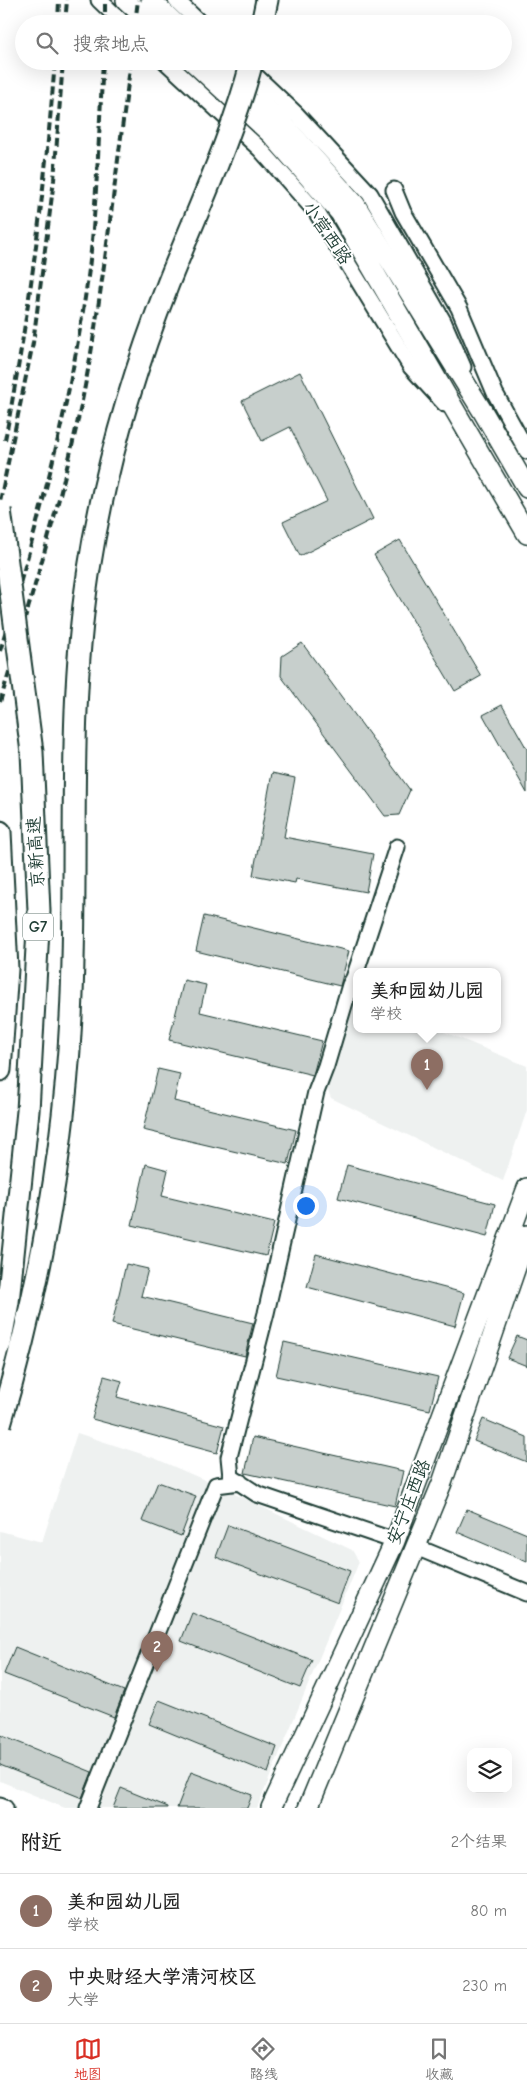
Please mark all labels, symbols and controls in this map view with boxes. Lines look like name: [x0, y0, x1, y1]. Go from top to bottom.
search box: [15, 15, 512, 70]
icon: search: [33, 29, 61, 57]
text: 搜索地点: [73, 33, 149, 55]
street label: 小营西路: [298, 197, 356, 269]
street label: 京新高速: [24, 815, 48, 889]
road number: G7: [23, 914, 53, 940]
popup: [353, 968, 501, 1033]
text: 美和园幼儿园: [370, 980, 484, 1002]
text: 学校: [370, 1005, 402, 1023]
pin: 1: [411, 1049, 443, 1090]
your location: [293, 1193, 319, 1219]
street label: 安宁庄西路: [383, 1456, 435, 1548]
pin: 2: [141, 1631, 173, 1672]
map controls: [467, 1748, 512, 1793]
button: layers: [467, 1748, 512, 1793]
text: 附近: [20, 1830, 62, 1854]
text: 2个结果: [451, 1833, 507, 1851]
text: 美和园幼儿园: [67, 1891, 181, 1913]
text: 1: [33, 1902, 39, 1920]
text: 80 m: [470, 1902, 507, 1920]
text: 学校: [67, 1916, 99, 1934]
text: 中央财经大学清河校区: [67, 1966, 257, 1988]
text: 2: [32, 1977, 40, 1995]
text: 230 m: [462, 1977, 507, 1995]
text: 大学: [67, 1991, 99, 2009]
tab: 地图: [74, 2035, 102, 2083]
tab: 路线: [249, 2035, 277, 2083]
tab: 收藏: [425, 2035, 453, 2083]

